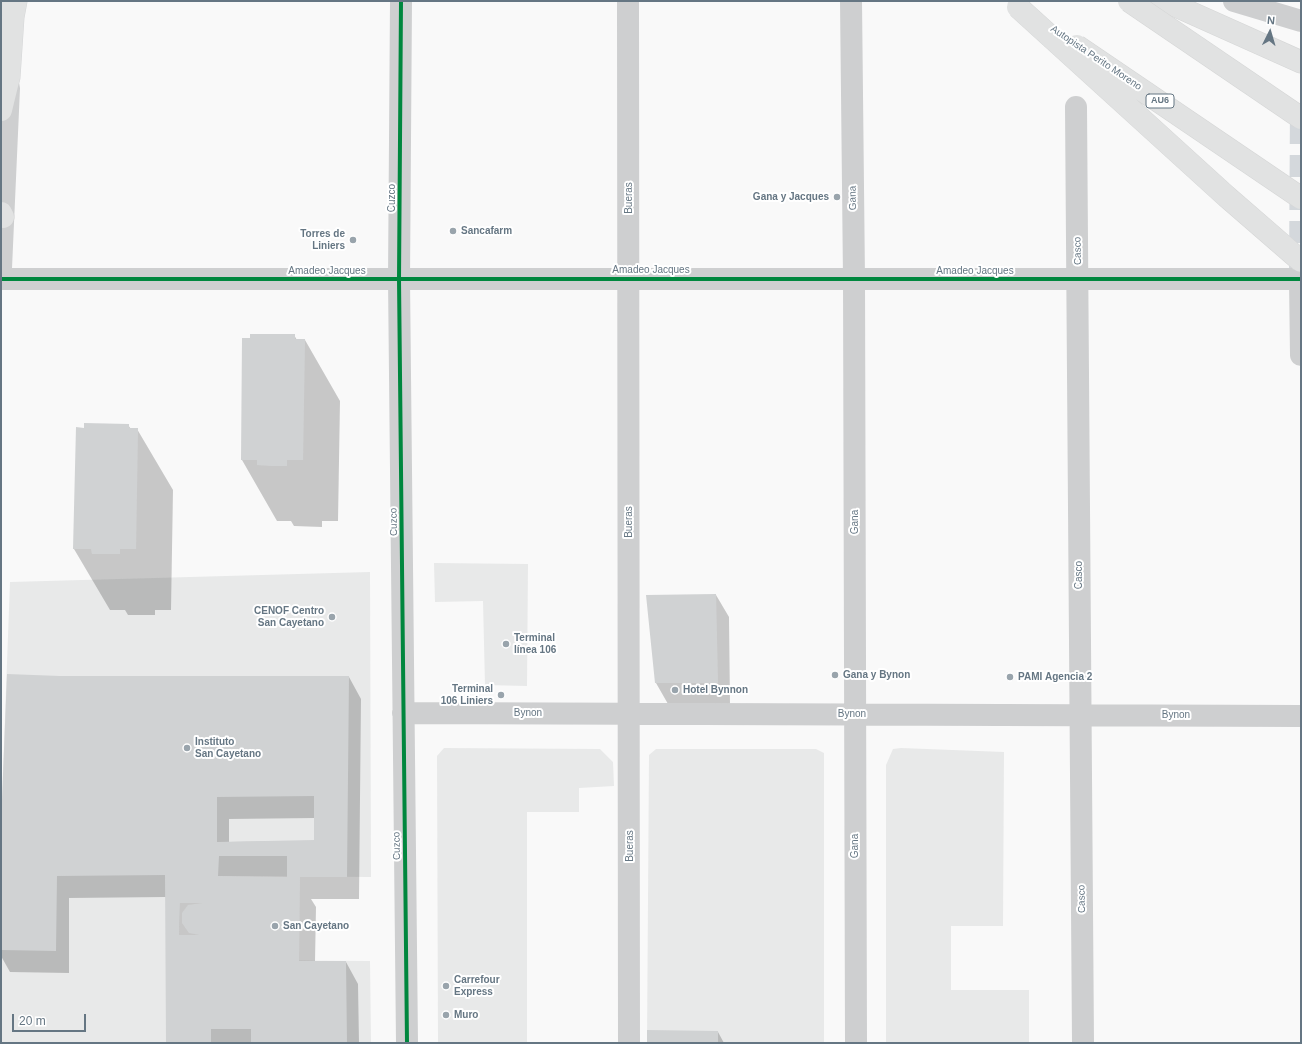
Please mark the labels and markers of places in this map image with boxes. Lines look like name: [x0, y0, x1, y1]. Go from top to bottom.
place label: Gana y Jacques: [753, 191, 829, 203]
marker: Gana y Jacques: [832, 192, 842, 202]
place label: Sancafarm: [461, 225, 512, 237]
marker: Sancafarm: [448, 226, 458, 236]
place label: Torres de Liniers: [300, 228, 345, 252]
marker: Torres de Liniers: [348, 235, 358, 245]
place label: CENOF Centro San Cayetano: [254, 605, 324, 628]
marker: CENOF Centro San Cayetano: [327, 612, 337, 622]
place label: Terminal línea 106: [514, 632, 556, 656]
marker: Terminal línea 106: [501, 639, 511, 649]
place label: Gana y Bynon: [843, 669, 910, 681]
marker: Gana y Bynon: [830, 670, 840, 680]
place label: PAMI Agencia 2: [1018, 671, 1092, 683]
marker: PAMI Agencia 2: [1005, 672, 1015, 682]
place label: Terminal 106 Liniers: [441, 683, 493, 706]
place label: Hotel Bynnon: [683, 684, 748, 696]
marker: Hotel Bynnon: [670, 685, 680, 695]
marker: Terminal 106 Liniers: [496, 690, 506, 700]
place label: Instituto San Cayetano: [195, 736, 261, 760]
marker: Instituto San Cayetano: [182, 743, 192, 753]
place label: San Cayetano: [283, 920, 349, 932]
marker: San Cayetano: [270, 921, 280, 931]
place label: Carrefour Express: [454, 974, 500, 998]
marker: Carrefour Express: [441, 981, 451, 991]
place label: Muro: [454, 1009, 478, 1021]
marker: Muro: [441, 1010, 451, 1020]

